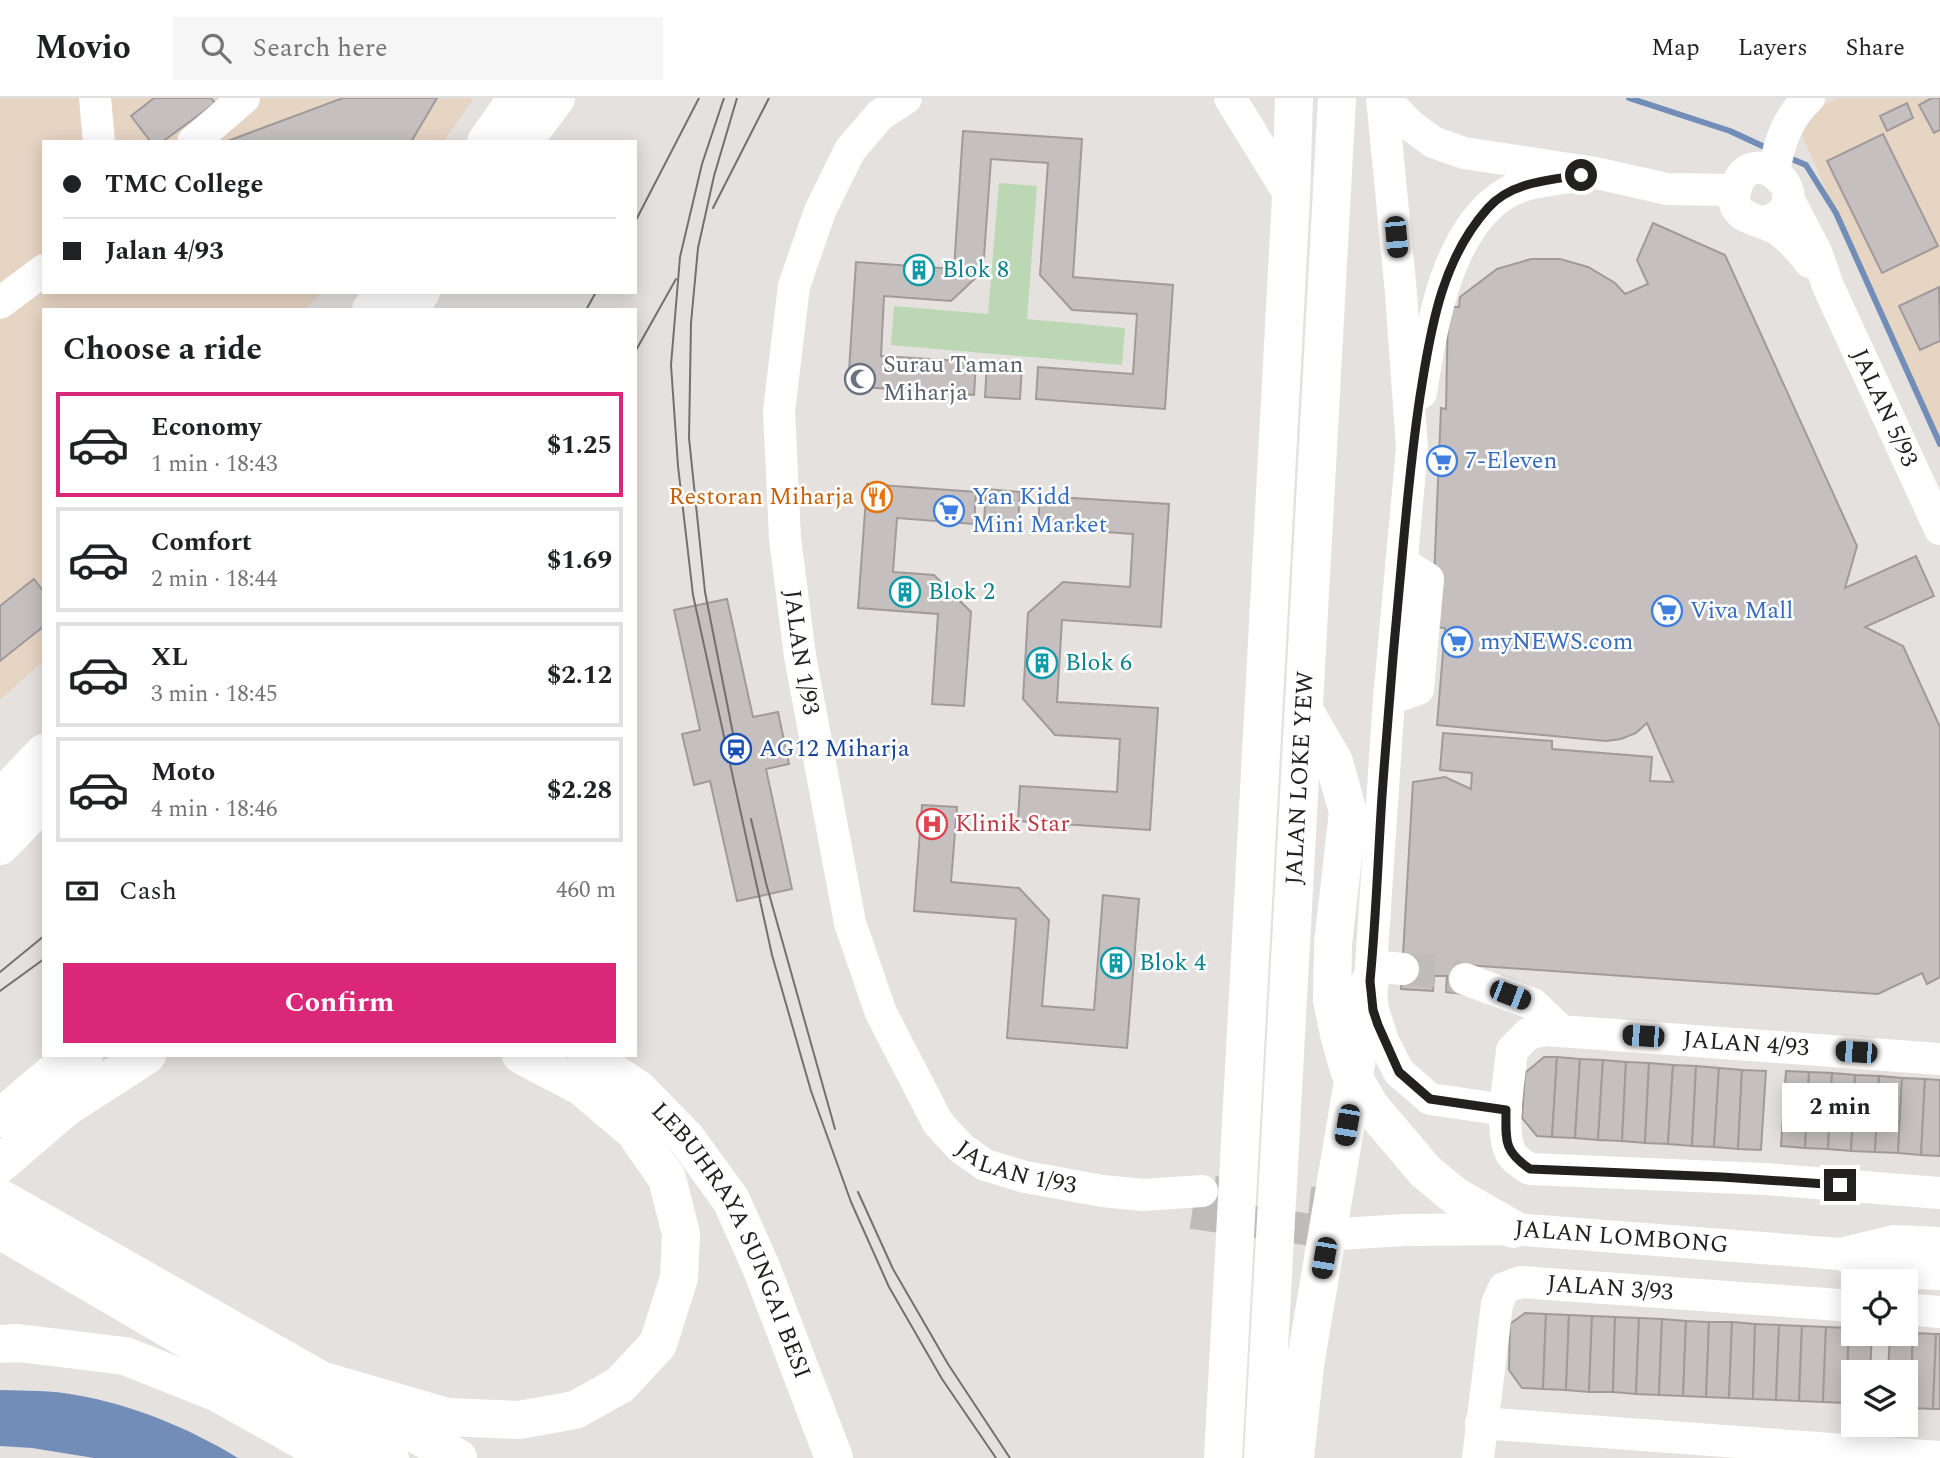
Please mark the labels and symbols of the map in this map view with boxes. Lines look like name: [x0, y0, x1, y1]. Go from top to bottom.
route start: [1565, 159, 1597, 191]
car: [1384, 215, 1409, 259]
place label: Blok 8: [942, 252, 1009, 288]
building icon: Blok 8: [902, 253, 936, 287]
street label: JALAN 5/93: [1841, 343, 1927, 473]
place label: Surau Taman Miharja: [883, 347, 1023, 411]
mosque icon: Surau Taman Miharja: [843, 362, 877, 396]
place label: 7-Eleven: [1465, 443, 1557, 479]
supermarket icon: 7-Eleven: [1425, 444, 1459, 478]
place label: Restoran Miharja: [669, 479, 854, 515]
place label: Yan Kidd Mini Market: [972, 479, 1107, 543]
restaurant icon: Restoran Miharja: [860, 480, 894, 514]
supermarket icon: Yan Kidd Mini Market: [932, 494, 966, 528]
place label: Blok 2: [928, 574, 995, 610]
building icon: Blok 2: [888, 575, 922, 609]
street label: JALAN 1/93: [774, 588, 829, 718]
place label: Viva Mall: [1690, 593, 1793, 629]
supermarket icon: Viva Mall: [1650, 594, 1684, 628]
place label: myNEWS.com: [1480, 624, 1633, 660]
supermarket icon: myNEWS.com: [1440, 625, 1474, 659]
place label: Blok 6: [1065, 645, 1132, 681]
building icon: Blok 6: [1025, 646, 1059, 680]
street label: JALAN LOKE YEW: [1276, 670, 1324, 886]
place label: AG12 Miharja: [759, 731, 910, 767]
station icon: AG12 Miharja: [719, 732, 753, 766]
place label: Klinik Star: [955, 806, 1070, 842]
hospital icon: Klinik Star: [915, 807, 949, 841]
place label: Blok 4: [1139, 945, 1206, 981]
building icon: Blok 4: [1099, 946, 1133, 980]
car: [1487, 978, 1534, 1012]
street label: JALAN 4/93: [1682, 1022, 1810, 1066]
car: [1622, 1024, 1665, 1048]
car: [1835, 1040, 1878, 1064]
callout: 2 min: [1782, 1084, 1898, 1132]
street label: LEBUHRAYA SUNGAI BESI: [642, 1094, 820, 1384]
car: [1334, 1102, 1361, 1148]
street label: JALAN 1/93: [948, 1131, 1079, 1204]
route end: [1824, 1169, 1856, 1201]
street label: JALAN LOMBONG: [1513, 1211, 1730, 1263]
car: [1311, 1235, 1338, 1281]
street label: JALAN 3/93: [1546, 1266, 1674, 1311]

